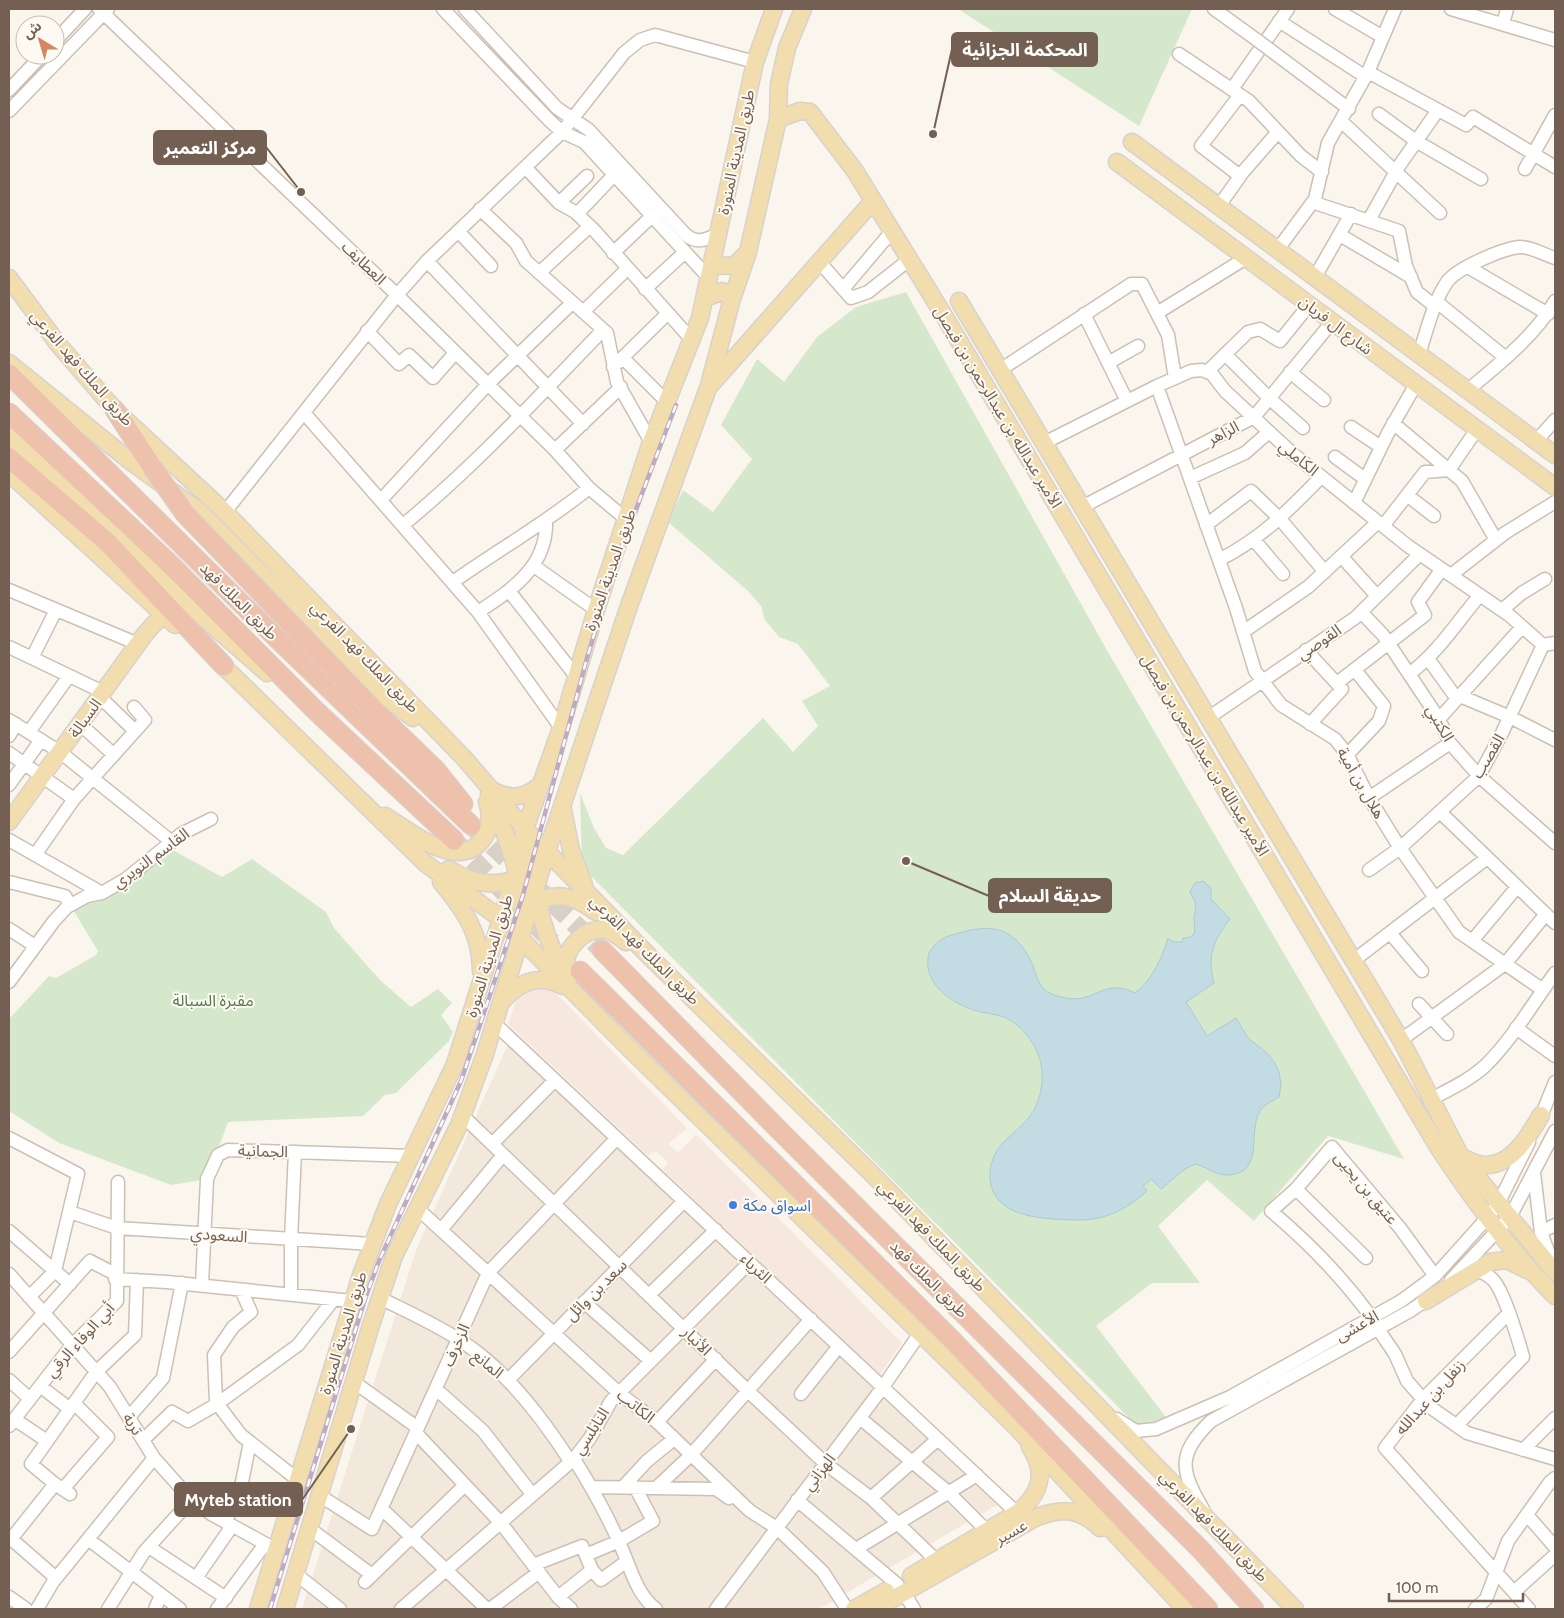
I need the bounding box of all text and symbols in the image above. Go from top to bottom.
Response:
north arrow [15,15,65,65]
text: ش [19,17,45,43]
callout: المحكمة الجزائية [952,33,1097,66]
text: المحكمة الجزائية [962,39,1088,61]
street label: طريق المدينة المنورة [713,88,760,216]
callout: مركز التعمير [154,131,266,164]
text: مركز التعمير [163,137,256,159]
street label: العطايف [338,237,390,289]
street label: شارع ال فريان [1294,291,1376,361]
street label: الأمير عبدالله بن عبدالرحمن بن فيصل [930,302,1066,512]
street label: طريق الملك فهد الفرعي [24,306,138,432]
street label: الزاهر [1203,417,1242,449]
street label: الكاملي [1274,436,1323,482]
street label: طريق المدينة المنورة [580,507,641,634]
street label: طريق الملك فهد [195,558,282,645]
street label: طريق الملك فهد الفرعي [305,597,423,719]
street label: القوصي [1293,620,1346,666]
street label: الأمير عبدالله بن عبدالرحمن بن فيصل [1137,650,1273,860]
street label: السبالة [64,695,106,741]
street label: الكتبي [1420,701,1458,746]
street label: القصب [1467,730,1509,782]
street label: هلال بن أمية [1332,744,1389,822]
street label: القاسم النويري [109,824,195,895]
callout: حديقة السلام [989,879,1111,912]
text: حديقة السلام [999,885,1101,909]
street label: طريق الملك فهد الفرعي [584,891,704,1011]
street label: طريق المدينة المنورة [461,892,518,1020]
park label: مقبرة السبالة [172,991,254,1010]
street label: الجمانية [238,1141,288,1161]
street label: عتيق بن يحيى [1329,1148,1402,1229]
street label: طريق الملك فهد الفرعي [874,1176,990,1296]
place label: اسواق مكة [743,1196,811,1215]
marker: اسواق مكة [727,1199,739,1211]
street label: السعودي [190,1224,248,1249]
street label: طريق الملك فهد [886,1236,972,1322]
street label: الثرياء [736,1249,776,1287]
street label: سعد بن وائل [561,1255,631,1325]
street label: طريق المدينة المنورة [315,1269,372,1397]
street label: أبي الوفاء الرقي [42,1299,120,1383]
street label: الأعشى [1332,1306,1382,1346]
street label: الزخرف [438,1321,474,1369]
street label: الأنبار [678,1322,716,1360]
street label: المانع [467,1346,507,1385]
street label: زنفل بن عبدالله [1391,1355,1469,1439]
street label: الكاتب [613,1385,659,1427]
street label: النابلسي [569,1404,616,1460]
street label: تربة [119,1409,147,1439]
street label: الهزاني [799,1450,842,1496]
street label: طريق الملك فهد الفرعي [1154,1466,1272,1588]
callout: Myteb station [175,1483,302,1516]
text: Myteb station [184,1489,292,1511]
street label: عسير [991,1515,1030,1549]
scale bar [1389,1570,1523,1602]
text: 100 m [1396,1579,1438,1597]

